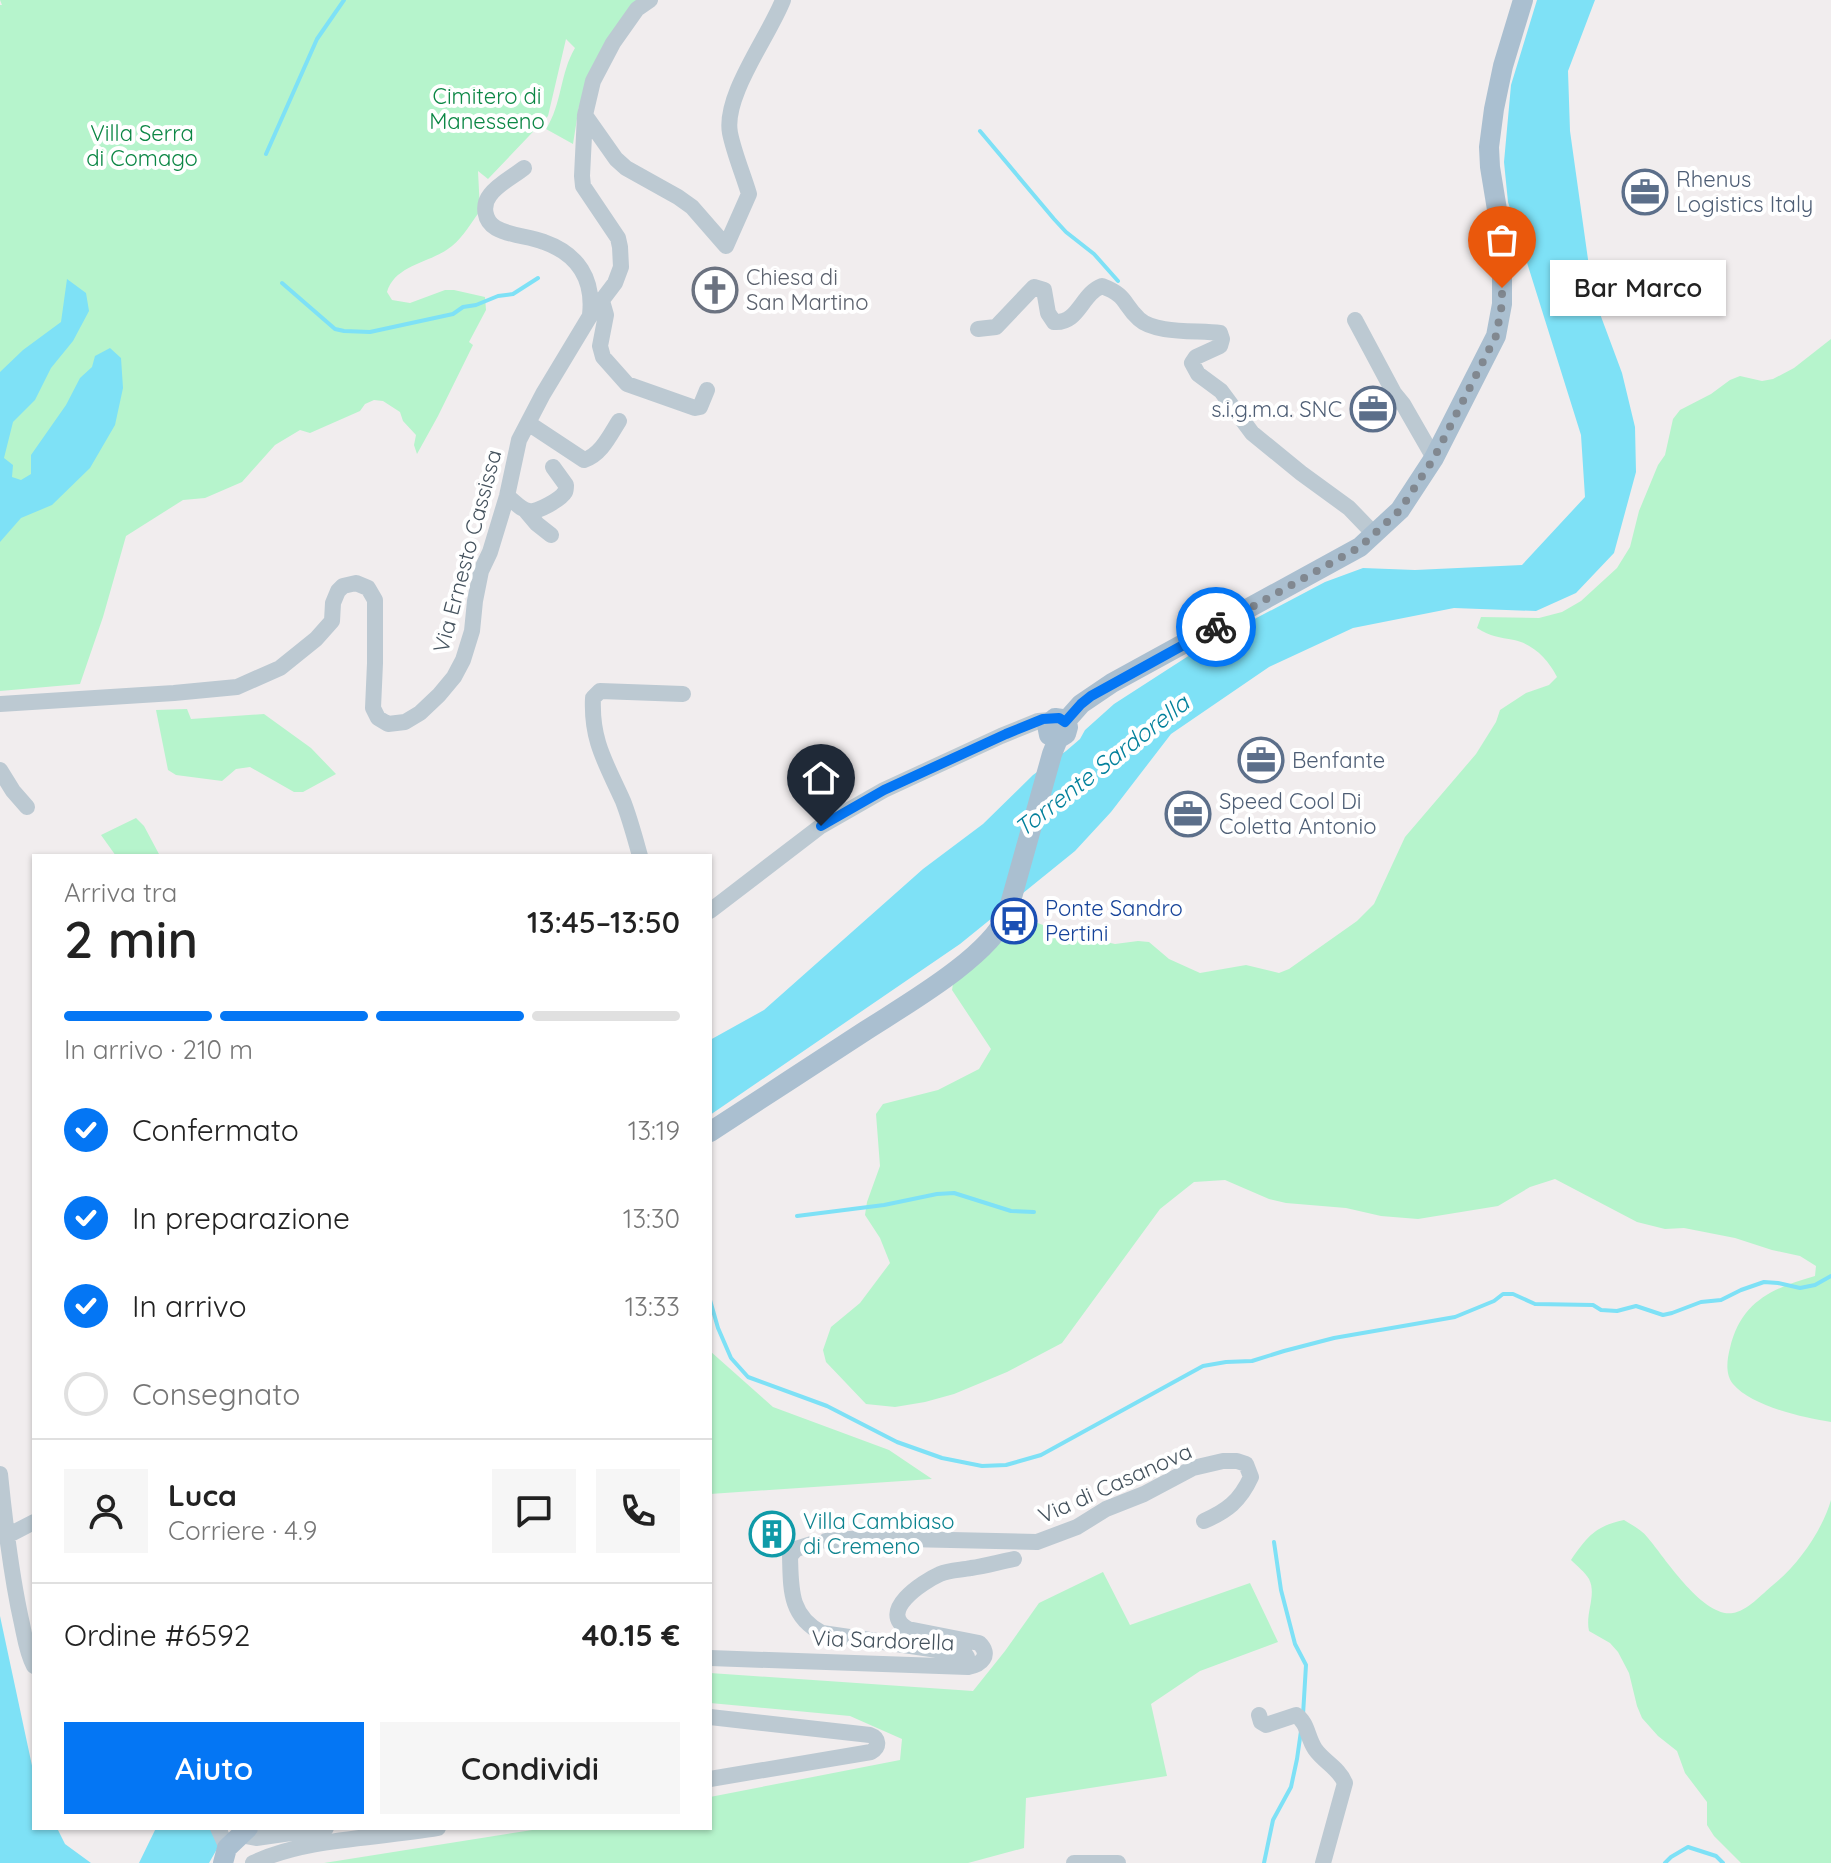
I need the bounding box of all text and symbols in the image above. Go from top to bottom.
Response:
park label: Cimitero di Manesseno [429,82,545,135]
park label: Villa Serra di Comago [86,119,198,172]
place label: Rhenus Logistics Italy [1676,165,1813,218]
office icon: Rhenus Logistics Italy [1621,168,1669,216]
pin [1468,206,1536,288]
icon: bag [1480,218,1524,262]
callout: Bar Marco [1550,260,1726,316]
place label: Chiesa di San Martino [746,263,869,316]
church icon: Chiesa di San Martino [691,266,739,314]
text: Bar Marco [1574,271,1702,304]
office icon: s.i.g.m.a. SNC [1349,385,1397,433]
place label: s.i.g.m.a. SNC [1211,395,1342,423]
street label: Via Ernesto Cassissa [426,446,508,656]
courier [1176,587,1256,667]
icon: bike [1194,605,1238,649]
water label: Torrente Sardorella [1008,687,1196,843]
office icon: Benfante [1237,736,1285,784]
pin [787,744,855,826]
place label: Benfante [1292,746,1385,774]
icon: home [799,756,843,800]
place label: Speed Cool Di Coletta Antonio [1219,787,1376,840]
office icon: Speed Cool Di Coletta Antonio [1164,790,1212,838]
text: Arriva tra [64,876,177,909]
place label: Ponte Sandro Pertini [1045,894,1183,947]
bus stop icon: Ponte Sandro Pertini [990,897,1038,945]
text: 13:45–13:50 [527,903,680,941]
text: 2 min [64,906,198,971]
text: In arrivo · 210 m [64,1033,253,1066]
icon: check [64,1108,108,1152]
text: Confermato [132,1111,299,1149]
text: 13:19 [628,1114,680,1147]
icon: check [64,1196,108,1240]
text: In preparazione [132,1199,350,1237]
text: 13:30 [623,1202,680,1235]
icon: check [64,1284,108,1328]
text: In arrivo [132,1287,247,1325]
text: 13:33 [625,1290,680,1323]
text: Consegnato [132,1375,300,1413]
street label: Via di Casanova [1034,1437,1196,1529]
button: person [64,1469,148,1553]
button: chat [492,1469,576,1553]
button: phone [596,1469,680,1553]
text: Luca [168,1476,237,1514]
place label: Villa Cambiaso di Cremeno [803,1507,955,1560]
building icon: Villa Cambiaso di Cremeno [748,1510,796,1558]
text: Corriere · 4.9 [168,1514,317,1547]
text: Ordine #6592 [64,1616,250,1654]
text: 40.15 € [582,1616,680,1654]
street label: Via Sardorella [811,1624,955,1656]
button: Aiuto [64,1722,364,1814]
button: Condividi [380,1722,680,1814]

